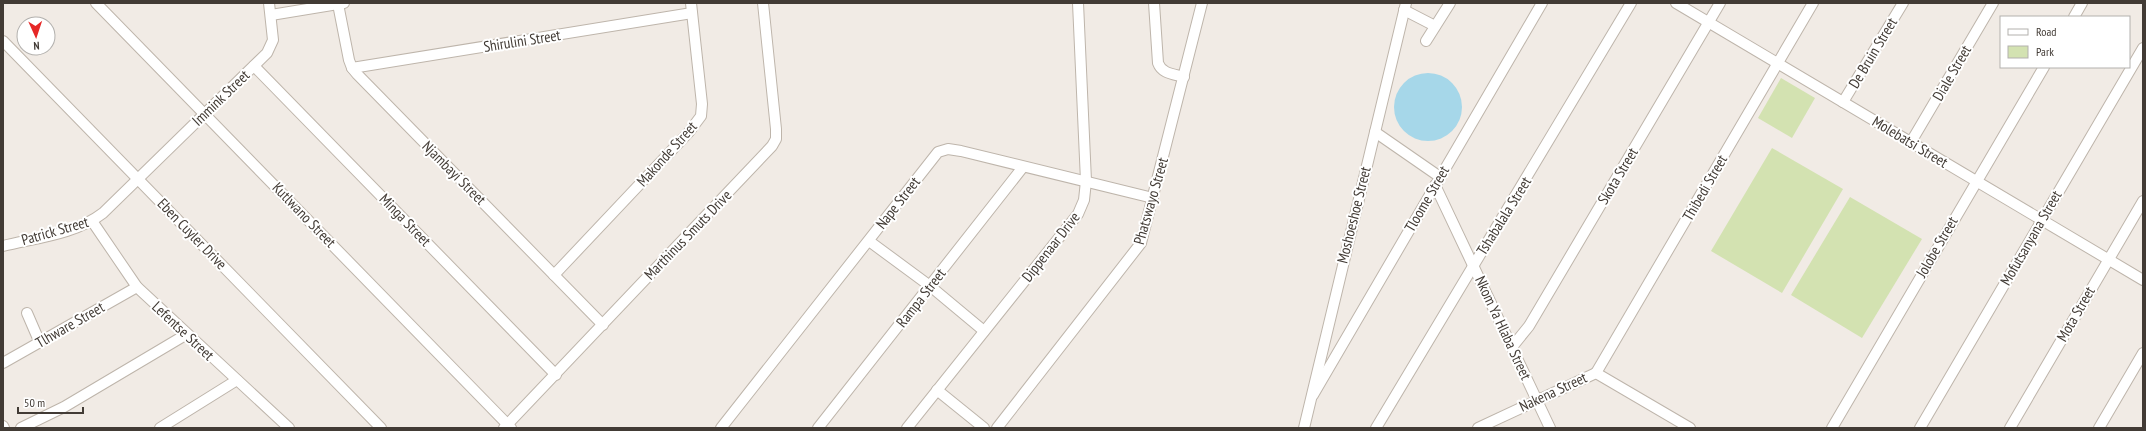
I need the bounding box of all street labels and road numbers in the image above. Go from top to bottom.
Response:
street label: De Bruin Street [1844,14,1901,92]
street label: Shirulini Street [482,25,562,56]
street label: Diale Street [1928,42,1975,104]
street label: Immink Street [188,66,253,130]
street label: Molebatsi Street [1869,112,1952,172]
street label: Makonde Street [632,117,701,190]
street label: Njambayi Street [418,137,490,209]
street label: Skota Street [1593,144,1642,208]
street label: Thibedi Street [1678,151,1731,224]
street label: Phatswayo Street [1129,155,1172,247]
street label: Tloome Street [1400,162,1453,235]
street label: Moshoeshoe Street [1332,165,1375,265]
street label: Nape Street [871,173,924,233]
street label: Tshabalala Street [1472,173,1535,258]
street label: Kutlwano Street [269,178,340,251]
street label: Marthinus Smuts Drive [640,186,735,284]
street label: Mofutsanyana Street [1996,187,2065,289]
street label: Minga Street [376,189,435,250]
street label: Eben Cuyler Drive [154,194,231,273]
street label: Dippenaar Drive [1017,208,1084,285]
street label: Patrick Street [19,212,91,249]
street label: Jolobe Street [1911,213,1962,281]
street label: Rampa Street [892,264,950,331]
street label: Nkom Ya Hlaba Street [1471,273,1536,383]
street label: Mota Street [2052,283,2099,345]
street label: Tlhware Street [32,297,107,352]
street label: Lefentse Street [148,297,218,364]
street label: Nakena Street [1516,368,1590,416]

